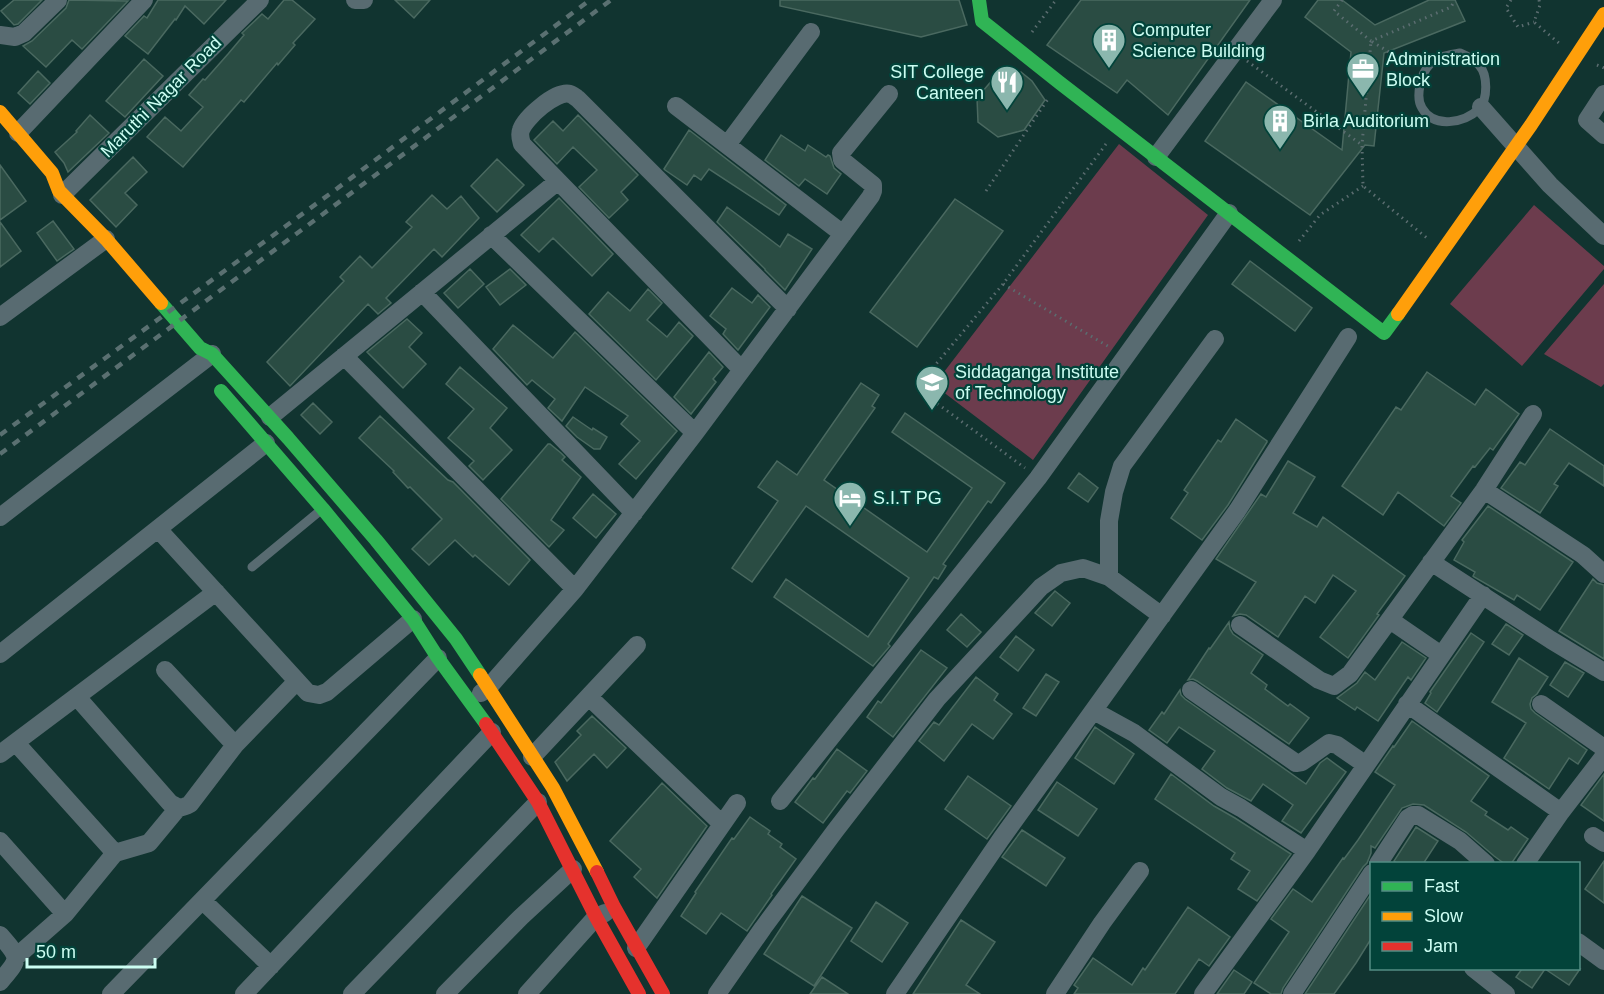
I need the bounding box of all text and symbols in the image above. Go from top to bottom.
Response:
place label: Computer Science Building [1132,20,1265,61]
building icon: Computer Science Building [1091,22,1127,69]
street label: Maruthi Nagar Road [97,33,225,161]
place label: Administration Block [1386,49,1500,90]
office icon: Administration Block [1345,51,1381,98]
place label: SIT College Canteen [890,62,984,103]
restaurant icon: SIT College Canteen [989,64,1025,111]
building icon: Birla Auditorium [1262,103,1298,150]
place label: Birla Auditorium [1303,111,1429,131]
place label: Siddaganga Institute of Technology [955,362,1119,403]
school or university icon: Siddaganga Institute of Technology [914,364,950,411]
hotel icon: S.I.T PG [832,480,868,527]
place label: S.I.T PG [873,488,942,508]
legend [1370,862,1580,970]
text: Fast [1424,876,1459,896]
text: Slow [1424,906,1464,926]
scale bar [27,931,154,969]
text: Jam [1424,936,1458,956]
text: 50 m [36,942,76,962]

